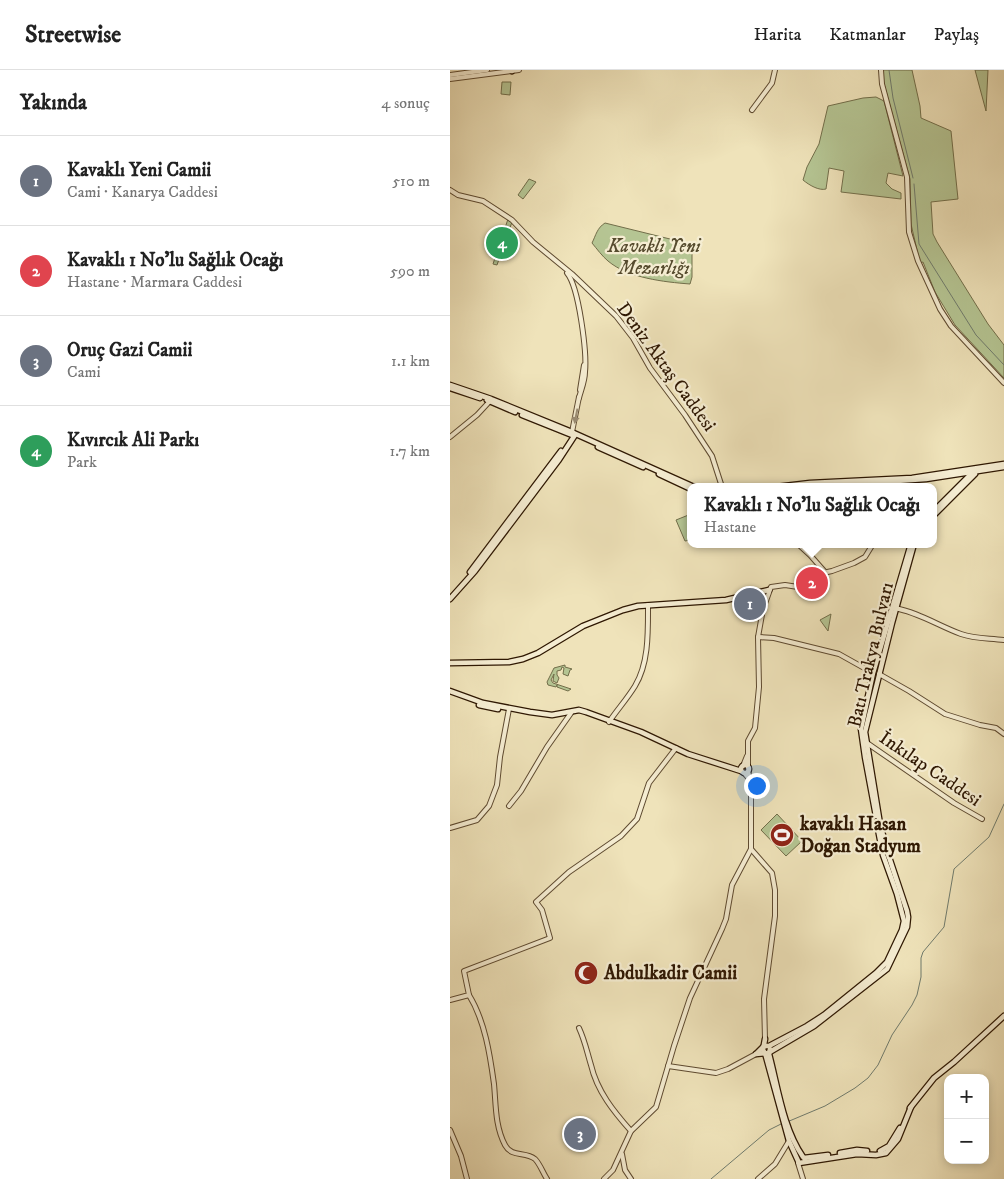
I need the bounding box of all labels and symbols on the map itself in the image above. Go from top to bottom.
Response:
pin: 4 [486,224,518,262]
park label: Kavaklı Yeni Mezarlığı [606,235,702,280]
street label: Deniz Aktaş Caddesi [611,298,721,436]
one-way arrow [571,408,579,424]
pin: 2 [796,564,828,602]
street label: Batı Trakya Bulvarı [843,580,899,730]
pin: 1 [734,585,766,623]
street label: İnkılap Caddesi [875,726,986,812]
your location [744,773,770,799]
place label: kavaklı Hasan Doğan Stadyum [799,813,921,858]
sports icon: kavaklı Hasan Doğan Stadyum [769,822,795,848]
mosque icon: Abdulkadir Camii [573,960,599,986]
place label: Abdulkadir Camii [603,962,737,985]
pin: 3 [564,1115,596,1153]

